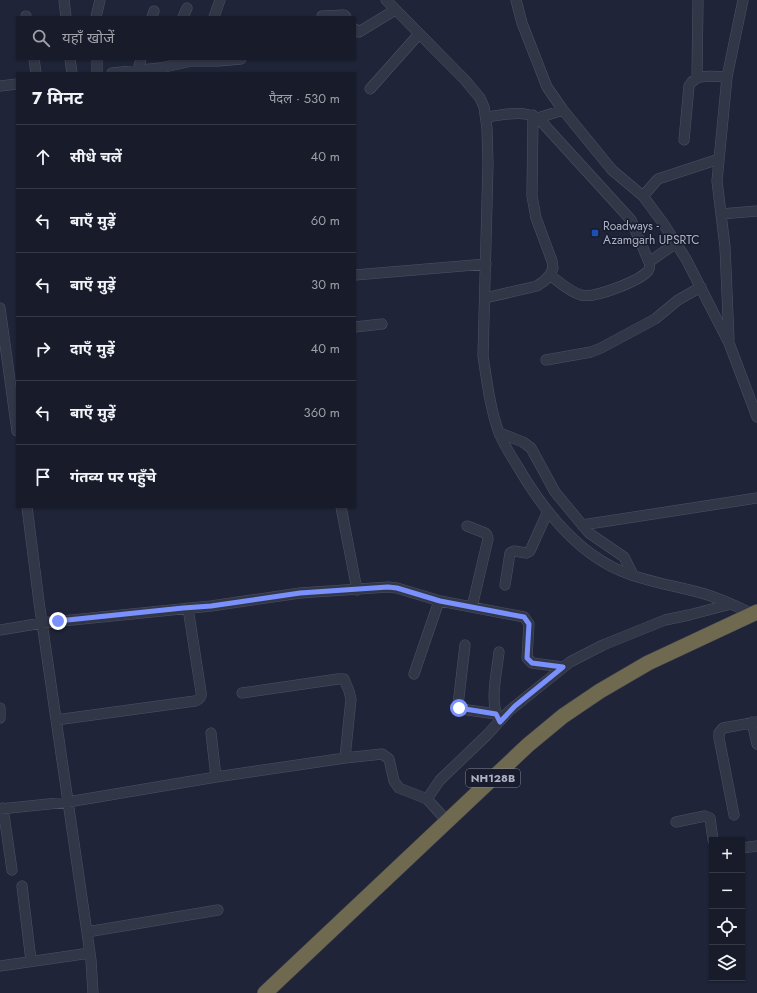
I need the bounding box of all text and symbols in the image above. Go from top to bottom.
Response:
search box [16,16,356,60]
icon: search [30,27,52,49]
text: यहाँ खोजें [62,27,114,49]
text: 7 मिनट [32,86,83,110]
text: पैदल · 530 m [269,89,340,108]
icon: ahead [32,146,54,168]
text: सीधे चलें [70,146,122,168]
text: 40 m [311,147,340,166]
icon: left [32,210,54,232]
text: बाएँ मुड़ें [70,210,116,232]
text: 60 m [311,211,340,230]
place label: Roadways - Azamgarh UPSRTC [603,217,699,249]
marker: Roadways - Azamgarh UPSRTC [590,228,600,238]
icon: left [32,274,54,296]
text: बाएँ मुड़ें [70,274,116,296]
text: 30 m [311,275,340,294]
icon: right [32,338,54,360]
text: दाएँ मुड़ें [70,338,115,360]
text: 40 m [311,339,340,358]
icon: left [32,402,54,424]
text: बाएँ मुड़ें [70,402,116,424]
text: 360 m [304,403,340,422]
icon: arrive [32,466,54,488]
text: गंतव्य पर पहुँचे [70,466,156,488]
route end [49,612,67,630]
route start [450,699,468,717]
road number: NH128B [466,769,520,787]
map controls [709,837,745,981]
button: + [709,837,745,873]
button: − [709,873,745,909]
button: locate [709,909,745,945]
button: layers [709,945,745,981]

